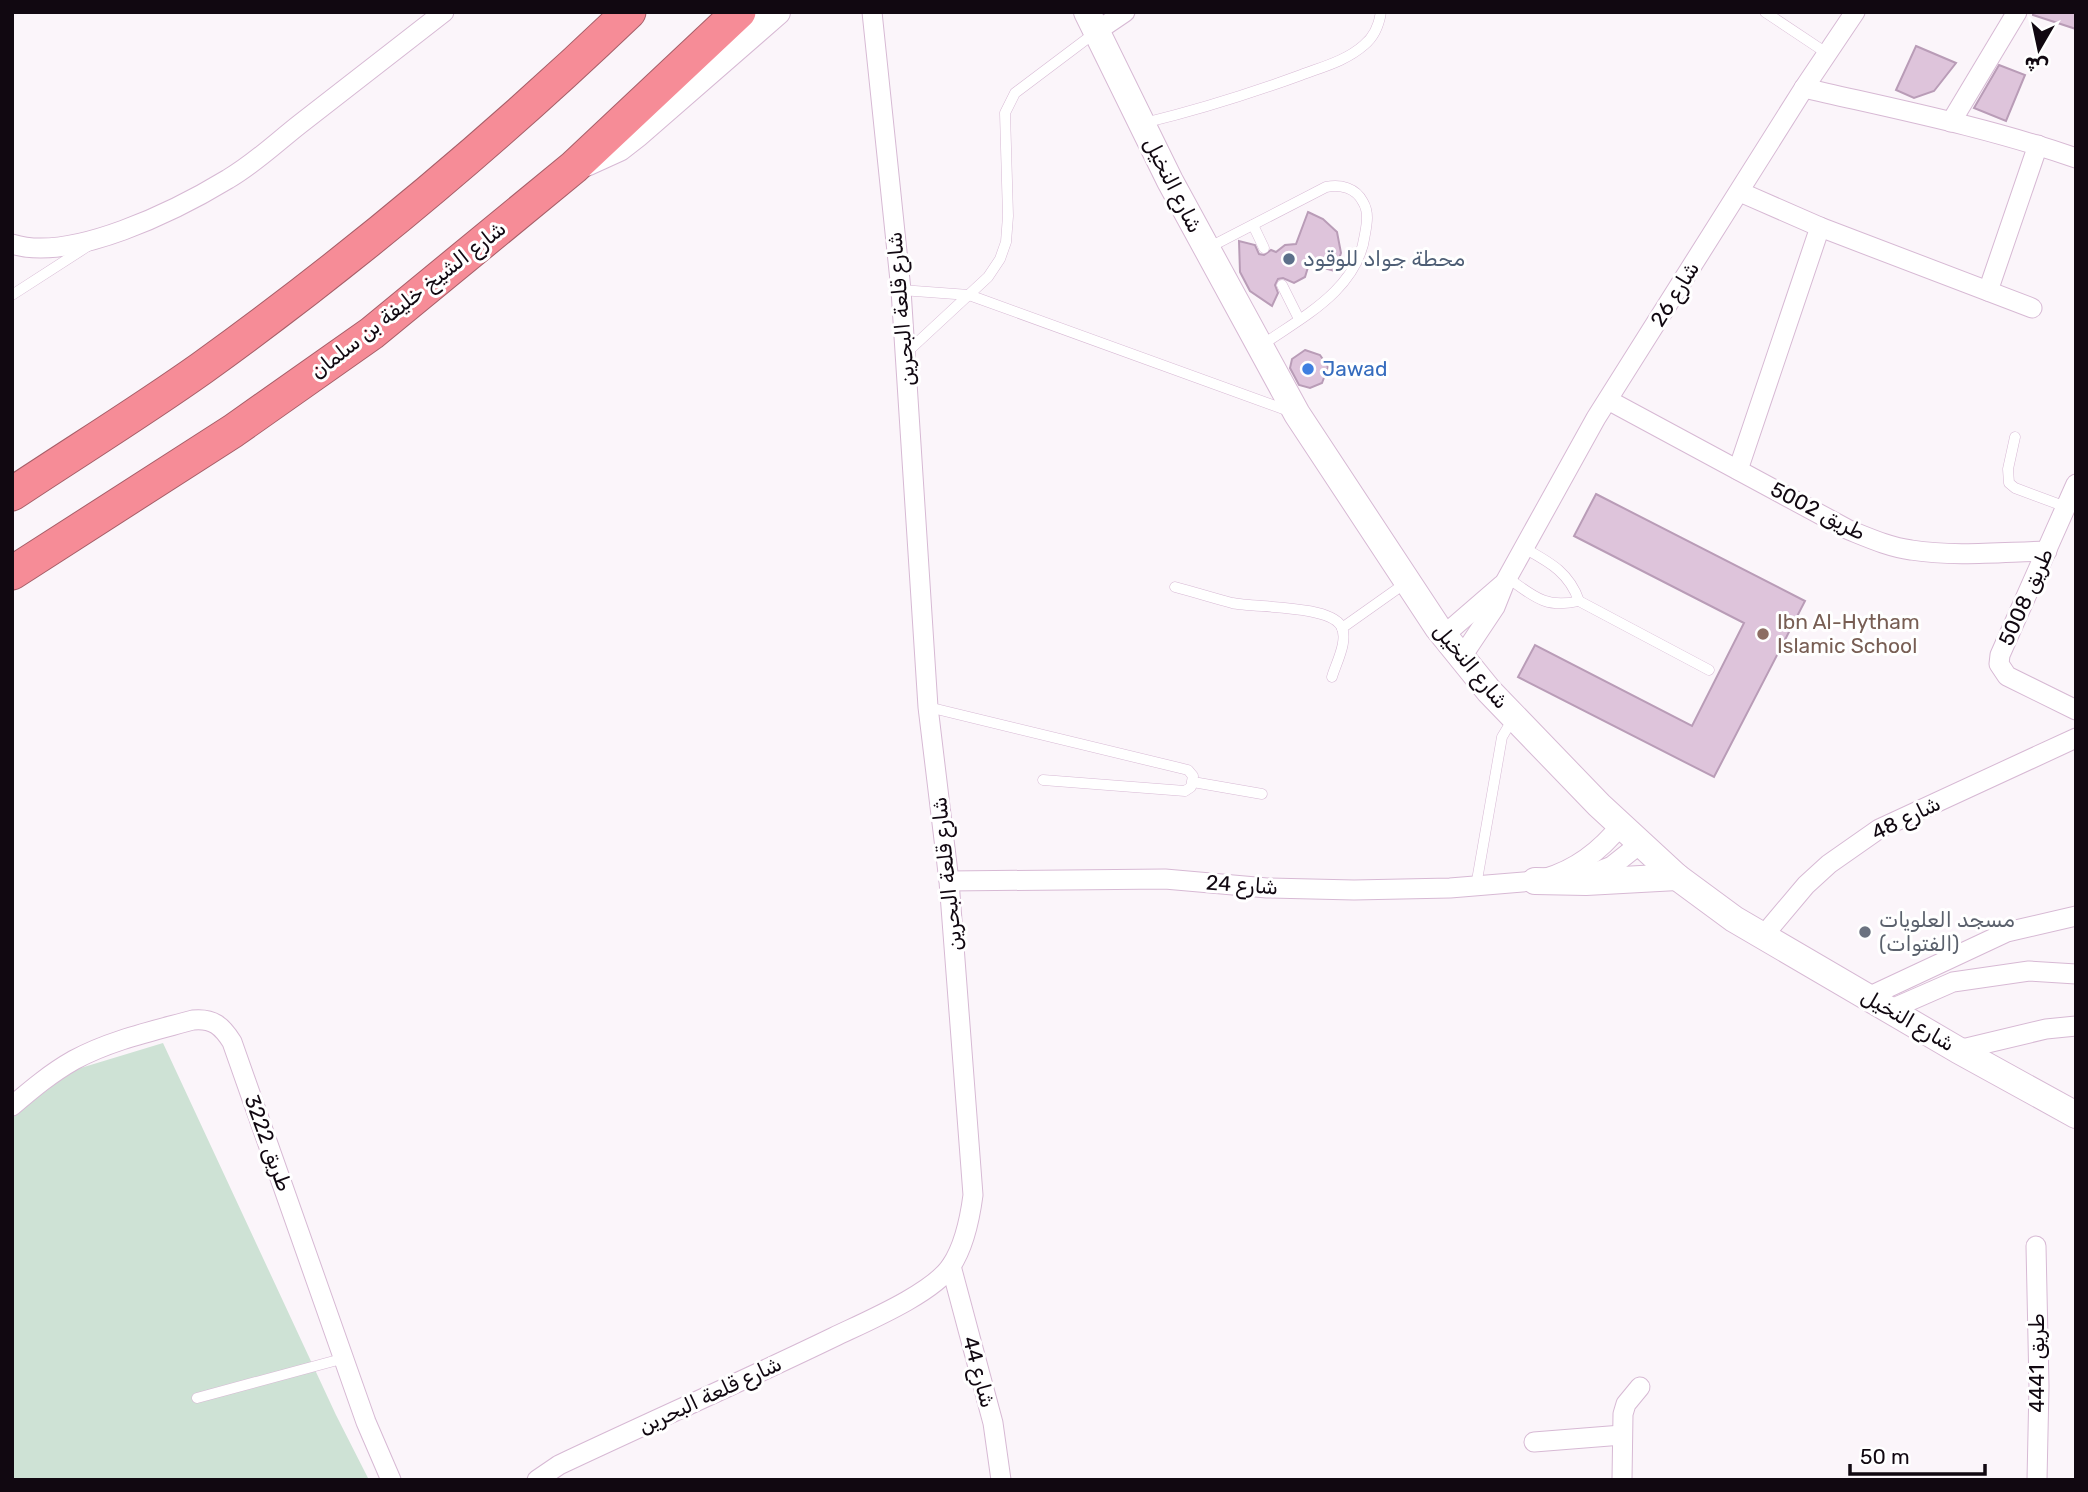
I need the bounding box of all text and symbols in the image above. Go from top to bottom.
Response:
north arrow [2004,14,2074,84]
text: ش [2023,52,2050,79]
street label: شارع النخيل [1137,133,1208,238]
street label: شارع الشيخ خليفة بن سلمان [305,215,512,385]
street label: شارع قلعة البحرين [881,231,922,387]
place label: محطة جواد للوقود [1303,246,1465,271]
marker: محطة جواد للوقود [1281,251,1297,267]
street label: شارع 26 [1645,257,1706,332]
place label: Jawad [1322,356,1387,381]
marker: Jawad [1300,361,1316,377]
street label: طريق 5002 [1767,476,1870,545]
street label: طريق 5008 [1993,544,2058,649]
place label: Ibn Al-Hytham Islamic School [1777,609,1920,658]
street label: شارع النخيل [1427,618,1514,715]
marker: Ibn Al-Hytham Islamic School [1755,626,1771,642]
street label: شارع 48 [1867,790,1945,847]
street label: شارع قلعة البحرين [926,795,969,952]
street label: شارع 24 [1205,870,1279,901]
place label: مسجد العلويات (الفتوات) [1879,907,2015,956]
marker: مسجد العلويات (الفتوات) [1857,924,1873,940]
street label: شارع النخيل [1856,983,1959,1058]
street label: طريق 3222 [239,1091,297,1195]
street label: طريق 4441 [2024,1313,2049,1413]
street label: شارع 44 [956,1333,1001,1411]
street label: شارع قلعة البحرين [634,1350,786,1440]
scale bar [1850,1432,1985,1476]
text: 50 m [1860,1444,1910,1469]

